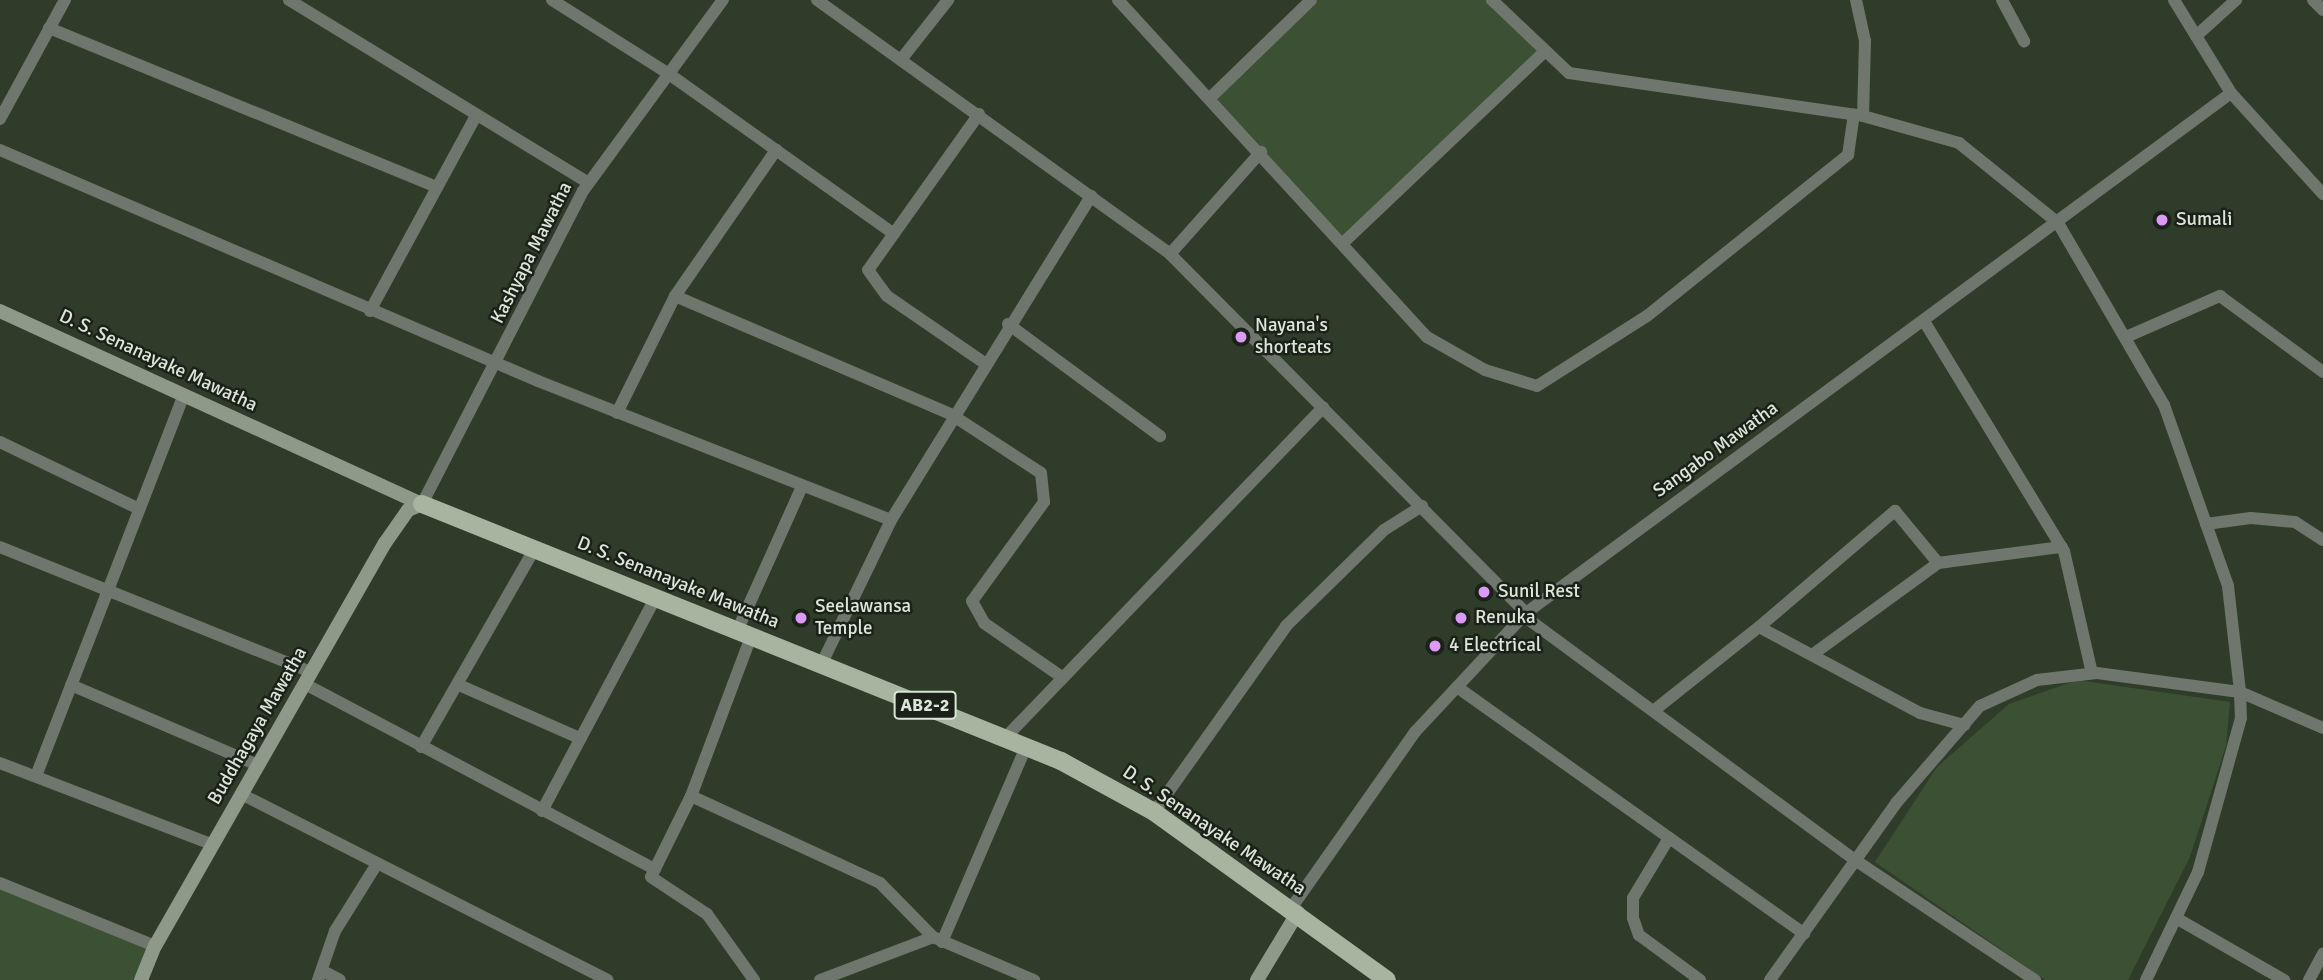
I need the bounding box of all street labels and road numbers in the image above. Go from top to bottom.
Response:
street label: Kashyapa Mawatha [486,178,578,328]
street label: D. S. Senanayake Mawatha [55,305,261,417]
street label: Sangabo Mawatha [1649,397,1783,503]
street label: D. S. Senanayake Mawatha [574,532,782,634]
street label: Buddhagaya Mawatha [204,643,312,809]
road number: AB2-2 [894,690,956,720]
street label: D. S. Senanayake Mawatha [1118,761,1310,901]

